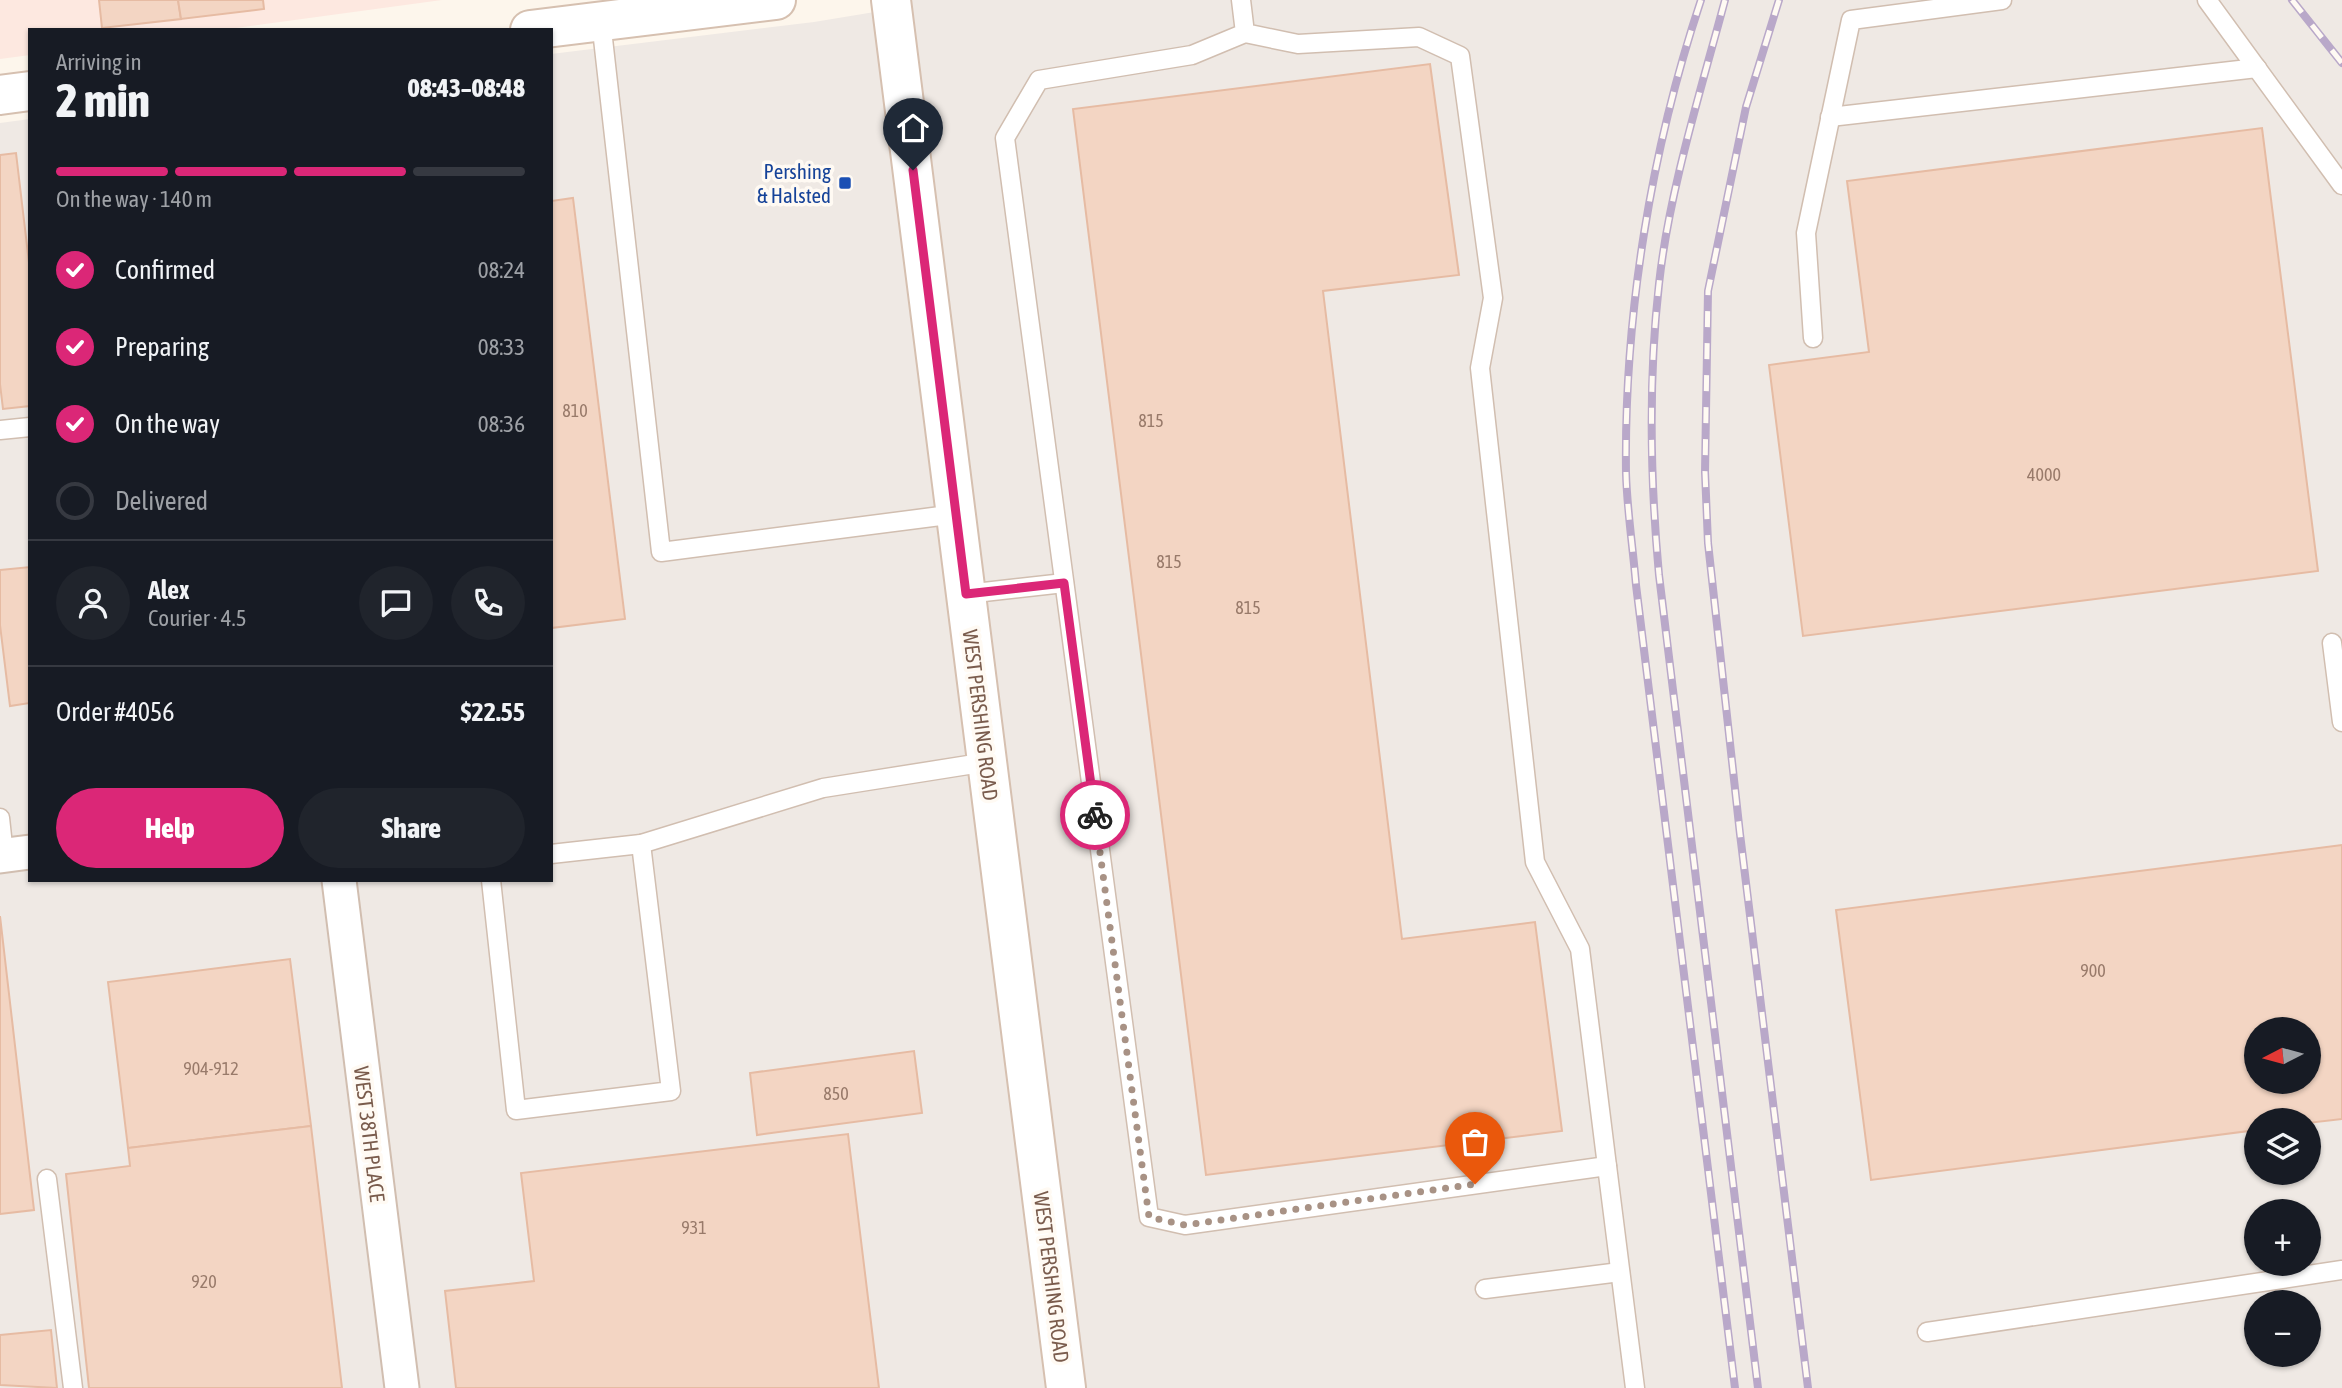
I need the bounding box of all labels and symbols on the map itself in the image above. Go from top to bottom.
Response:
pin [883,98,943,170]
place label: Pershing & Halsted [757,159,831,207]
marker: Pershing & Halsted [837,175,853,191]
house number: 810 [562,400,588,421]
house number: 815 [1138,410,1164,431]
house number: 4000 [2027,464,2061,485]
house number: 815 [1156,551,1182,572]
house number: 815 [1235,597,1261,618]
street label: WEST PERSHING ROAD [959,628,1003,802]
courier [1060,780,1130,850]
house number: 900 [2080,960,2106,981]
north arrow [2244,1017,2320,1094]
house number: 904-912 [183,1058,239,1079]
street label: WEST 38TH PLACE [350,1065,390,1203]
house number: 850 [823,1083,849,1104]
pin [1445,1112,1505,1184]
street label: WEST PERSHING ROAD [1030,1190,1074,1364]
house number: 931 [681,1217,707,1238]
house number: 920 [191,1271,217,1292]

